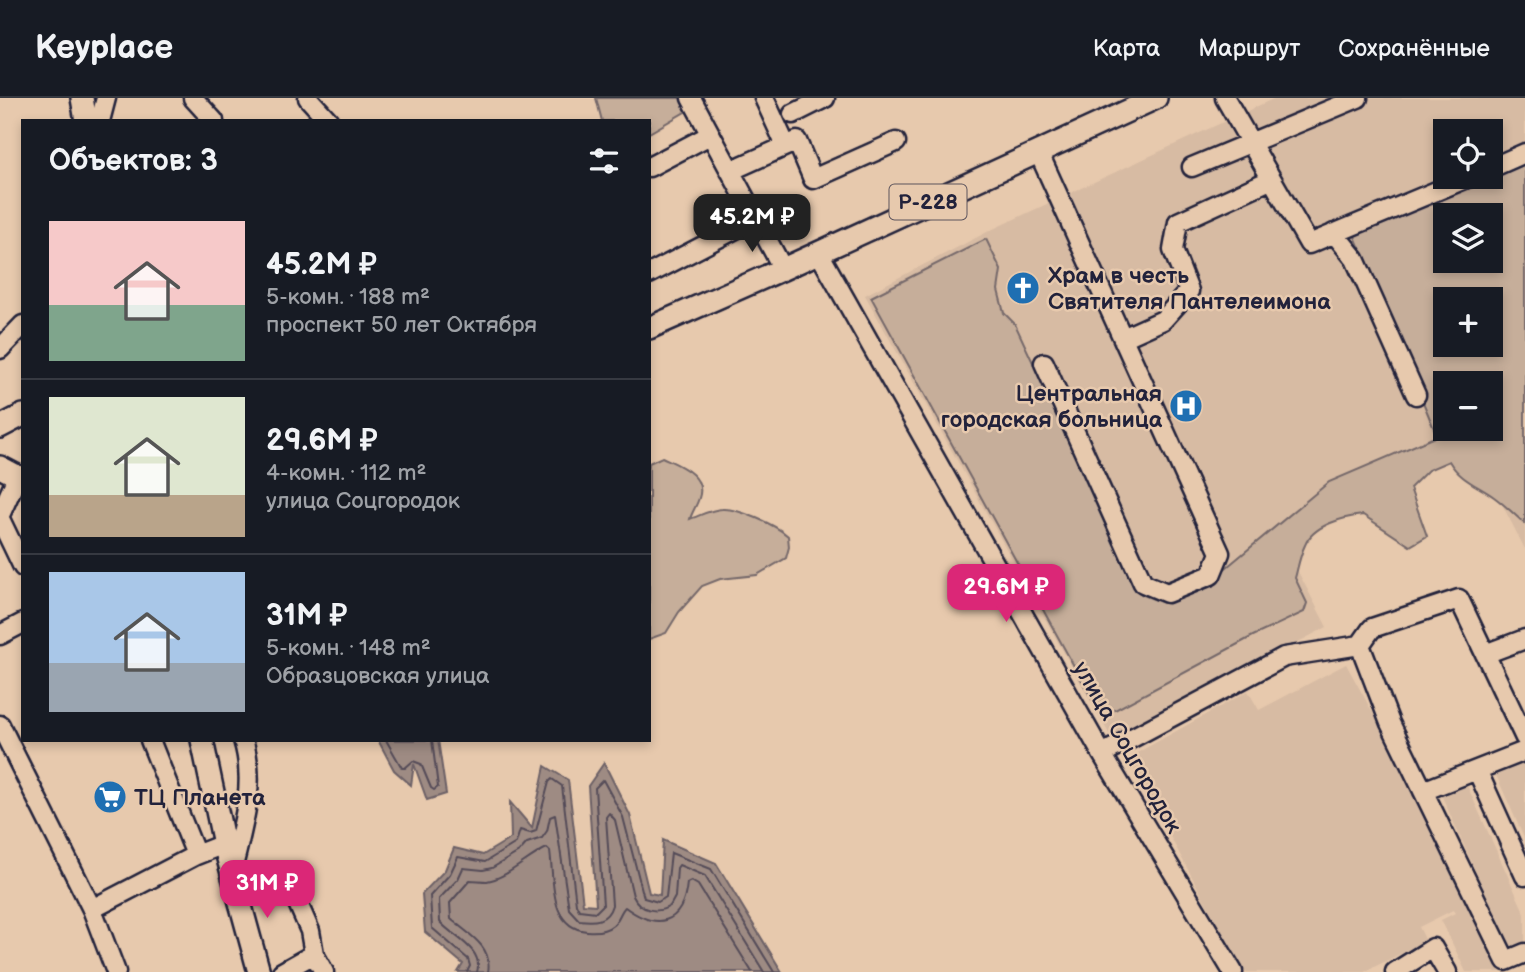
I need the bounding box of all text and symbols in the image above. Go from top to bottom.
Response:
text: Keyplace [35,28,173,68]
text: Карта [1093,34,1160,63]
text: Маршрут [1198,34,1300,63]
text: Сохранённые [1338,34,1490,63]
map controls [1433,119,1503,441]
button: locate [1433,119,1503,189]
icon: filters [585,142,623,180]
text: Объектов: 3 [49,143,218,179]
road number: Р-228 [890,184,967,220]
pin: 45.2M ₽ [687,194,817,254]
text: 45.2M ₽ [709,203,795,231]
button: layers [1433,203,1503,273]
text: 45.2M ₽ [266,247,377,283]
icon: home [105,249,189,333]
place label: Храм в честь Святителя Пантелеимона [1047,262,1331,316]
church icon: Храм в честь Святителя Пантелеимона [1004,269,1042,307]
text: 5-комн. · 188 m² [266,283,430,311]
button: + [1433,287,1503,357]
text: проспект 50 лет Октября [266,311,537,339]
button: − [1433,371,1503,441]
place label: Центральная городская больница [941,380,1163,434]
hospital icon: Центральная городская больница [1167,387,1205,425]
text: 29.6M ₽ [266,423,378,459]
icon: home [105,425,189,509]
text: 4-комн. · 112 m² [266,459,427,487]
text: улица Соцгородок [266,487,460,515]
pin: 29.6M ₽ [941,564,1071,624]
text: 29.6M ₽ [963,573,1049,601]
text: 31M ₽ [266,598,348,634]
icon: home [105,600,189,684]
text: 5-комн. · 148 m² [266,634,431,662]
street label: улица Соцгородок [1067,657,1188,839]
text: Образцовская улица [266,662,490,690]
supermarket icon: ТЦ Планета [91,778,129,816]
place label: ТЦ Планета [134,784,266,812]
pin: 31M ₽ [218,860,316,920]
text: 31M ₽ [236,869,298,897]

